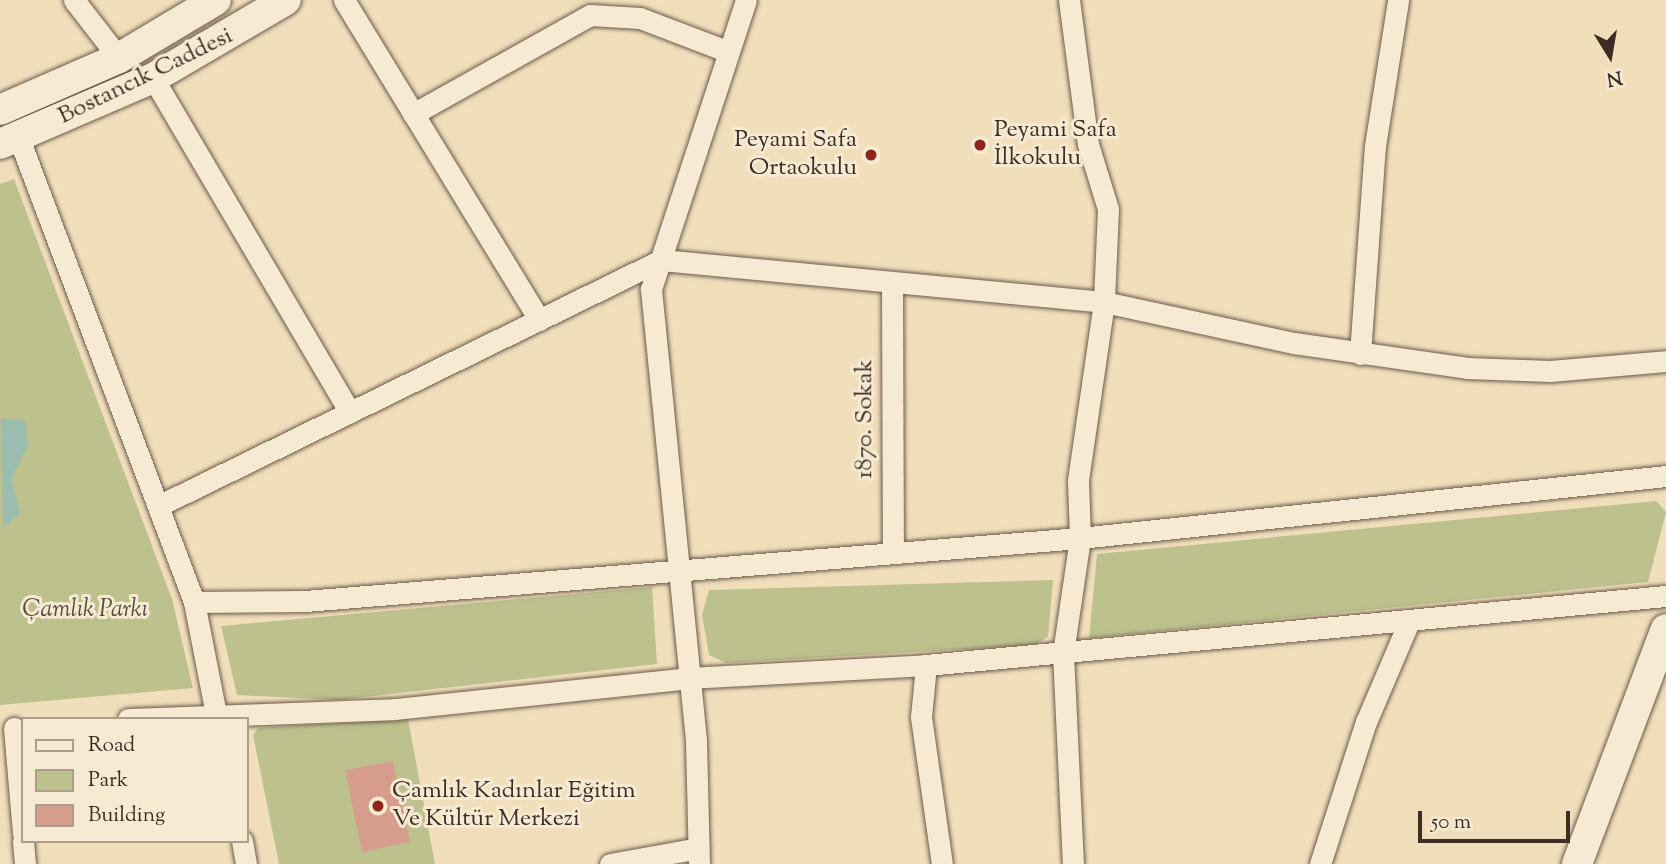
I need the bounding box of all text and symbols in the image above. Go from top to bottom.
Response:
north arrow [1575,21,1645,91]
street label: Bostancık Caddesi [54,22,238,132]
text: N [1604,62,1624,92]
place label: Peyami Safa İlkokulu [994,117,1117,173]
place label: Peyami Safa Ortaokulu [734,127,857,183]
marker: Peyami Safa İlkokulu [972,137,988,153]
marker: Peyami Safa Ortaokulu [863,147,879,163]
street label: 1870. Sokak [852,359,880,479]
park label: Çamlık Parkı [22,597,148,625]
legend [21,717,248,843]
text: Road [88,731,135,761]
text: Park [88,766,128,796]
place label: Çamlık Kadınlar Eğitim Ve Kültür Merkezi [392,778,636,834]
marker: Çamlık Kadınlar Eğitim Ve Kültür Merkezi [370,798,386,814]
scale bar [1421,798,1573,842]
text: Building [88,801,165,831]
text: 50 m [1431,808,1471,838]

